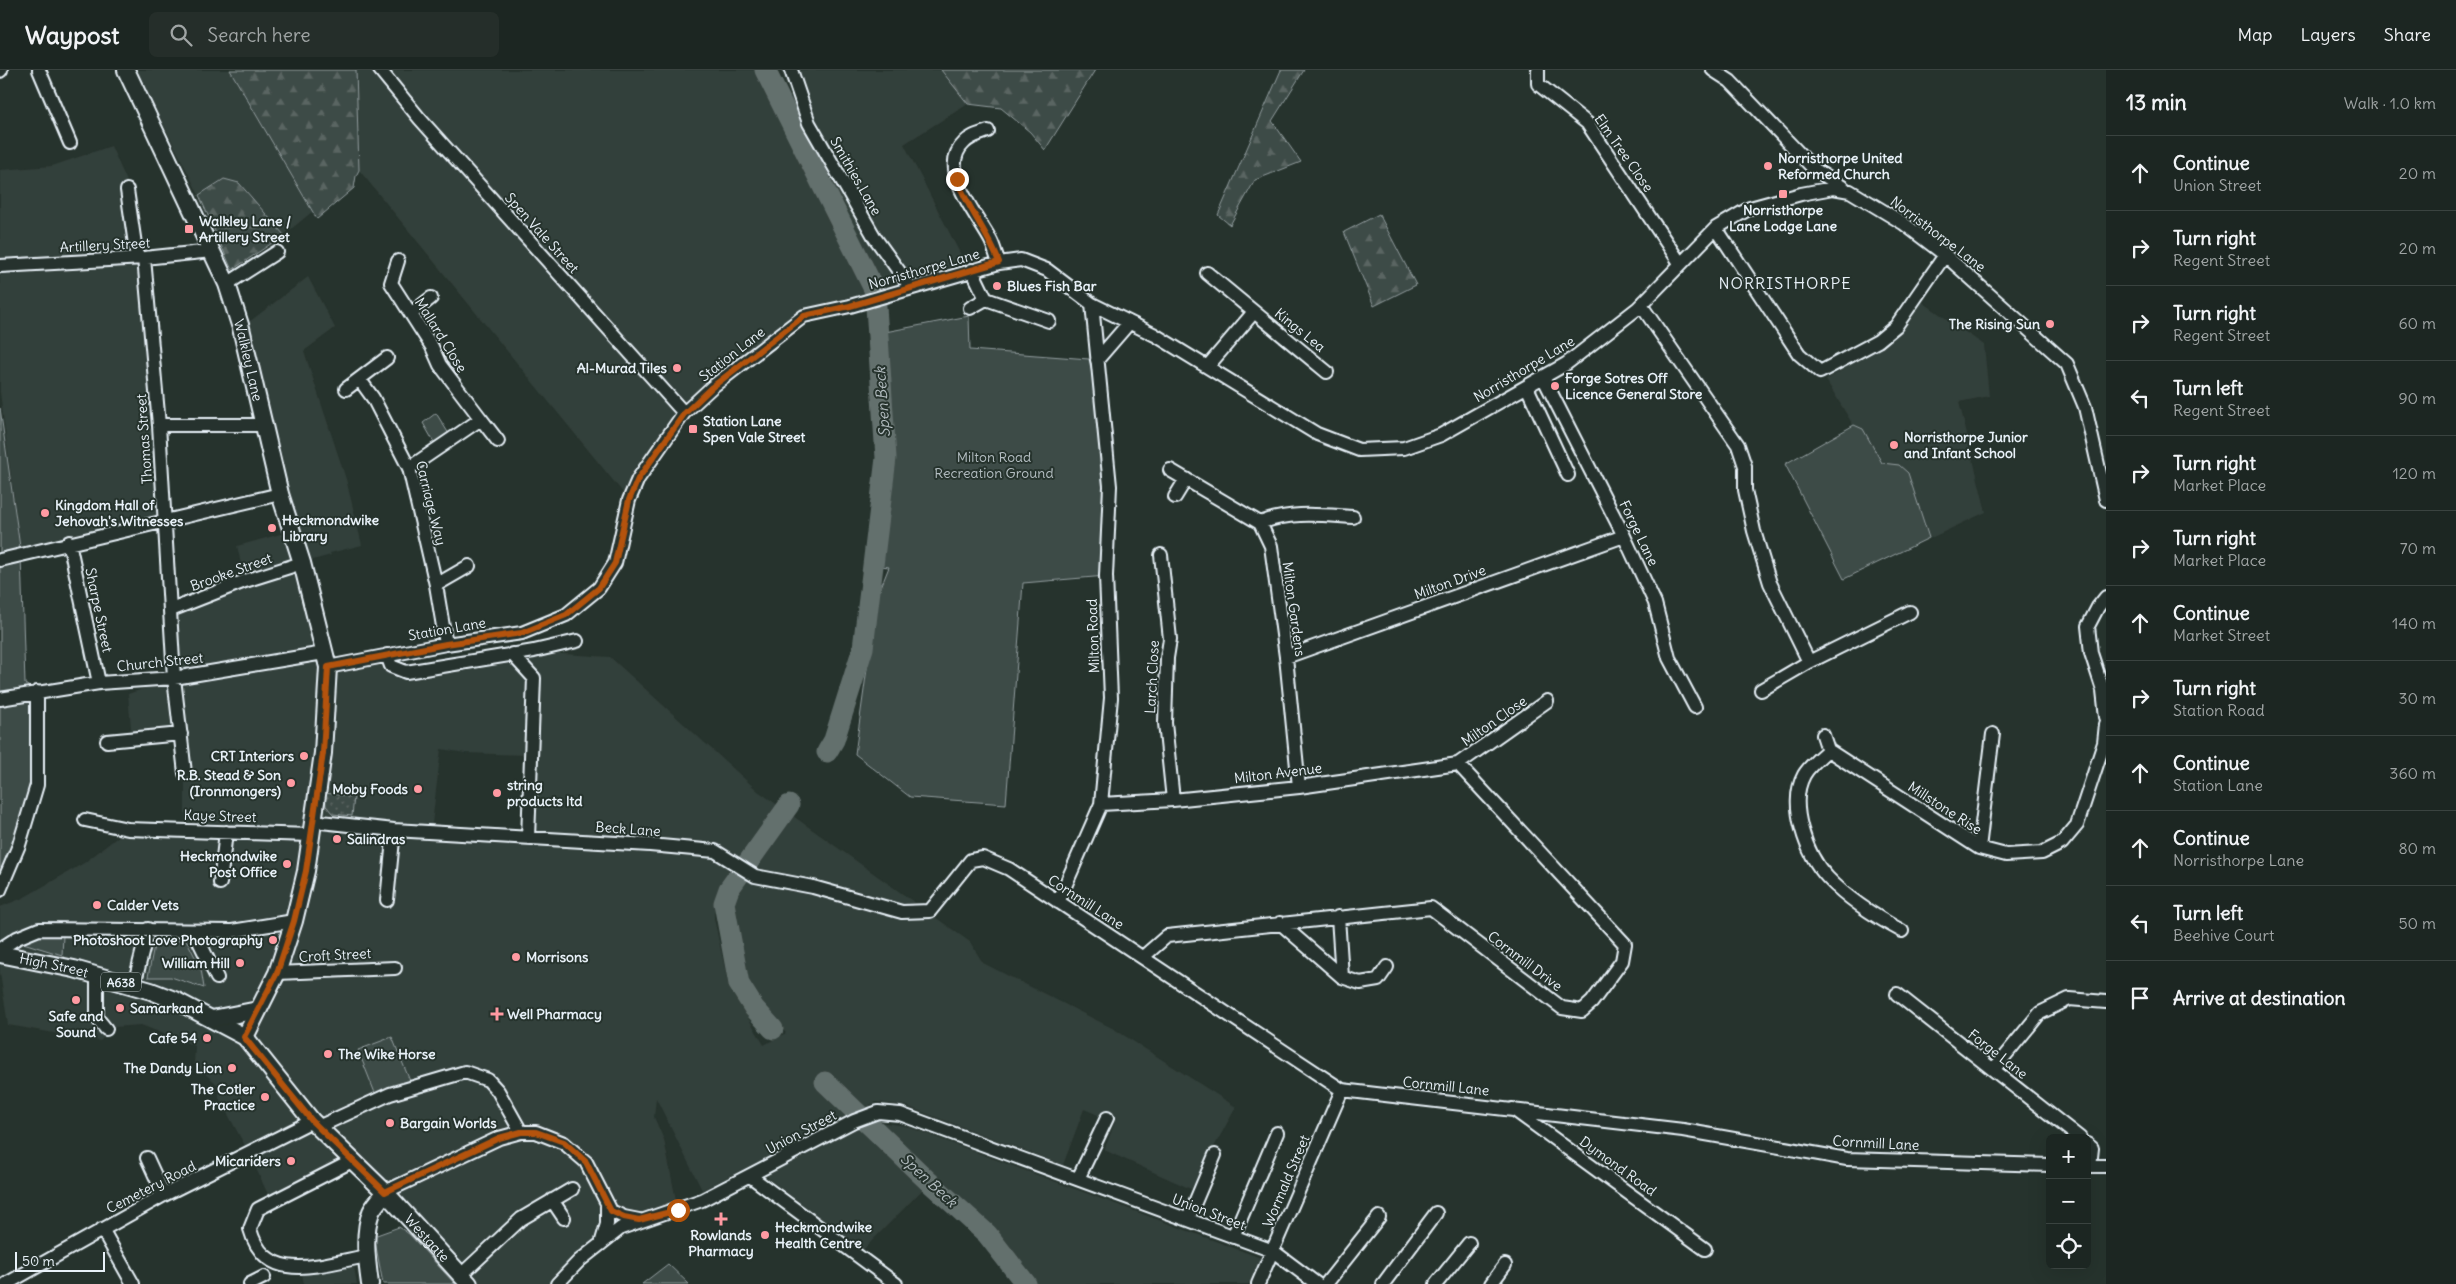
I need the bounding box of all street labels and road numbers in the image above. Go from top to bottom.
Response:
street label: Elm Tree Close [1590,110,1658,196]
street label: Smithies Lane [826,134,886,218]
street label: Spen Vale Street [501,189,583,277]
street label: Norristhorpe Lane [1887,192,1989,276]
street label: Artillery Street [59,234,151,256]
street label: Norristhorpe Lane [866,245,982,293]
street label: Mallard Close [411,294,471,376]
street label: Kings Lea [1271,304,1329,356]
street label: Walkley Lane [230,317,267,403]
street label: Station Lane [695,323,769,385]
street label: Norristhorpe Lane [1470,332,1578,406]
street label: Thomas Street [132,393,156,485]
street label: Carriage Way [412,459,450,547]
street label: Forge Lane [1615,497,1663,569]
street label: Brooke Street [188,549,275,595]
street label: Milton Gardens [1278,560,1310,658]
street label: Milton Drive [1412,561,1488,603]
street label: Sharpe Street [81,566,117,654]
street label: Milton Road [1083,598,1103,674]
street label: Station Lane [407,613,487,645]
street label: Larch Close [1141,640,1163,714]
street label: Church Street [116,648,204,675]
street label: Milton Close [1458,692,1530,750]
street label: Milton Avenue [1233,759,1323,787]
street label: Millstone Rise [1905,777,1985,839]
street label: Kaye Street [183,806,257,826]
street label: Beck Lane [595,818,661,840]
street label: Cornmill Lane [1045,871,1127,933]
street label: Cornmill Drive [1484,927,1566,995]
street label: Croft Street [298,944,372,966]
street label: High Street [18,949,91,982]
road number: A638 [101,972,141,992]
street label: Forge Lane [1965,1025,2031,1083]
street label: Cornmill Lane [1402,1073,1490,1099]
street label: Union Street [763,1106,840,1158]
street label: Wormald Street [1259,1132,1314,1230]
street label: Dymond Road [1576,1132,1660,1200]
street label: Cornmill Lane [1832,1132,1920,1154]
street label: Cemetery Road [103,1157,199,1217]
street label: Union Street [1170,1190,1249,1234]
street label: Westgate [401,1210,453,1266]

